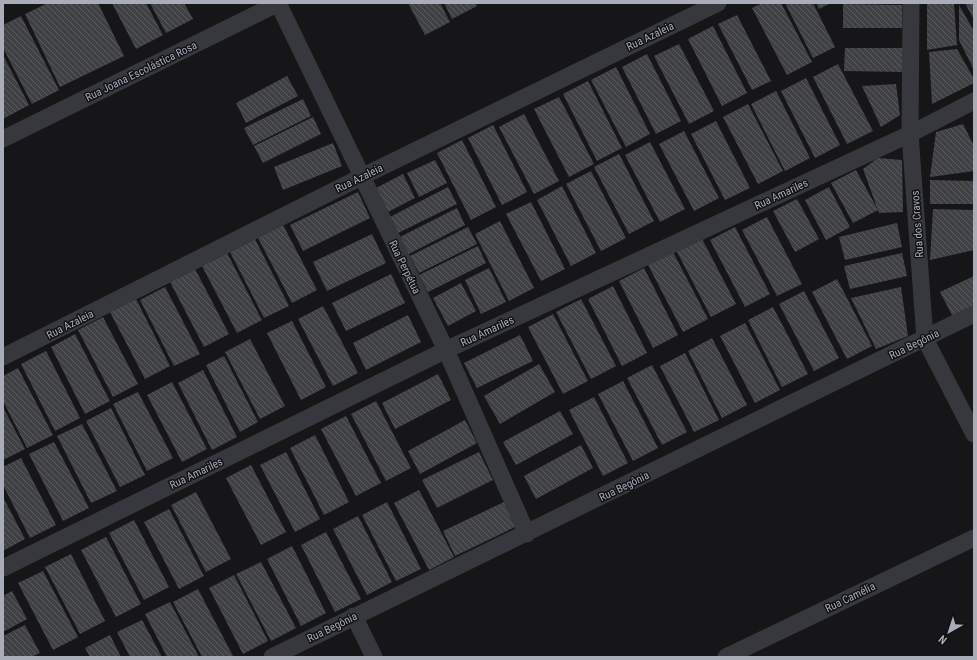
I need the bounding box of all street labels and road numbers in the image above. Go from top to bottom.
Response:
street label: Rua Azaleia [624,19,676,53]
street label: Rua Joana Escolástica Rosa [83,39,199,104]
street label: Rua Azaleia [333,161,385,195]
street label: Rua Amariles [752,176,810,212]
street label: Rua dos Cravos [909,190,926,258]
street label: Rua Perpétua [386,238,423,296]
street label: Rua Azaleia [45,307,96,342]
street label: Rua Amariles [458,313,516,349]
street label: Rua Begônia [887,327,941,362]
street label: Rua Amariles [168,455,225,492]
street label: Rua Begônia [597,469,651,504]
street label: Rua Camélia [823,580,877,615]
street label: Rua Begônia [305,610,359,645]

